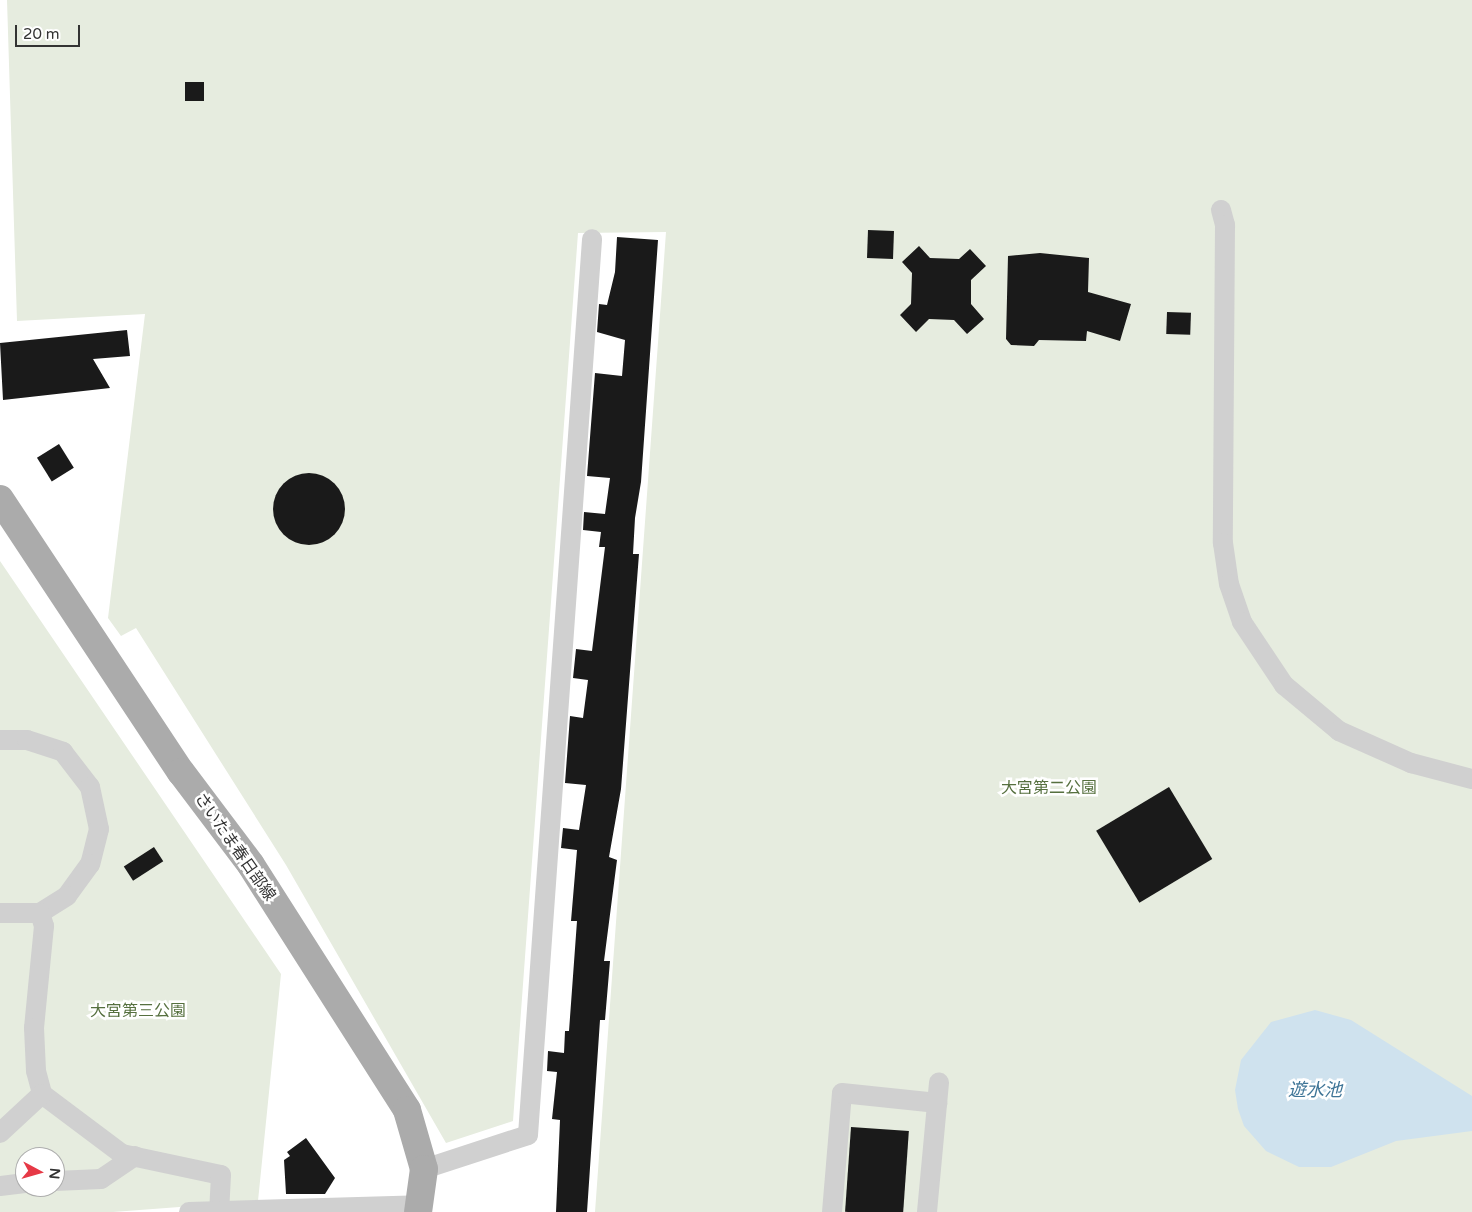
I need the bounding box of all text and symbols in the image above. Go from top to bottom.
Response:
scale bar [18,15,82,47]
text: 20 m [23,25,60,43]
park label: 大宮第二公園 [1001,778,1097,798]
street label: さいたま春日部線 [190,789,280,905]
park label: 大宮第三公園 [90,1001,186,1021]
water label: 遊水池 [1288,1079,1342,1101]
north arrow [15,1147,65,1197]
text: N [45,1167,63,1180]

